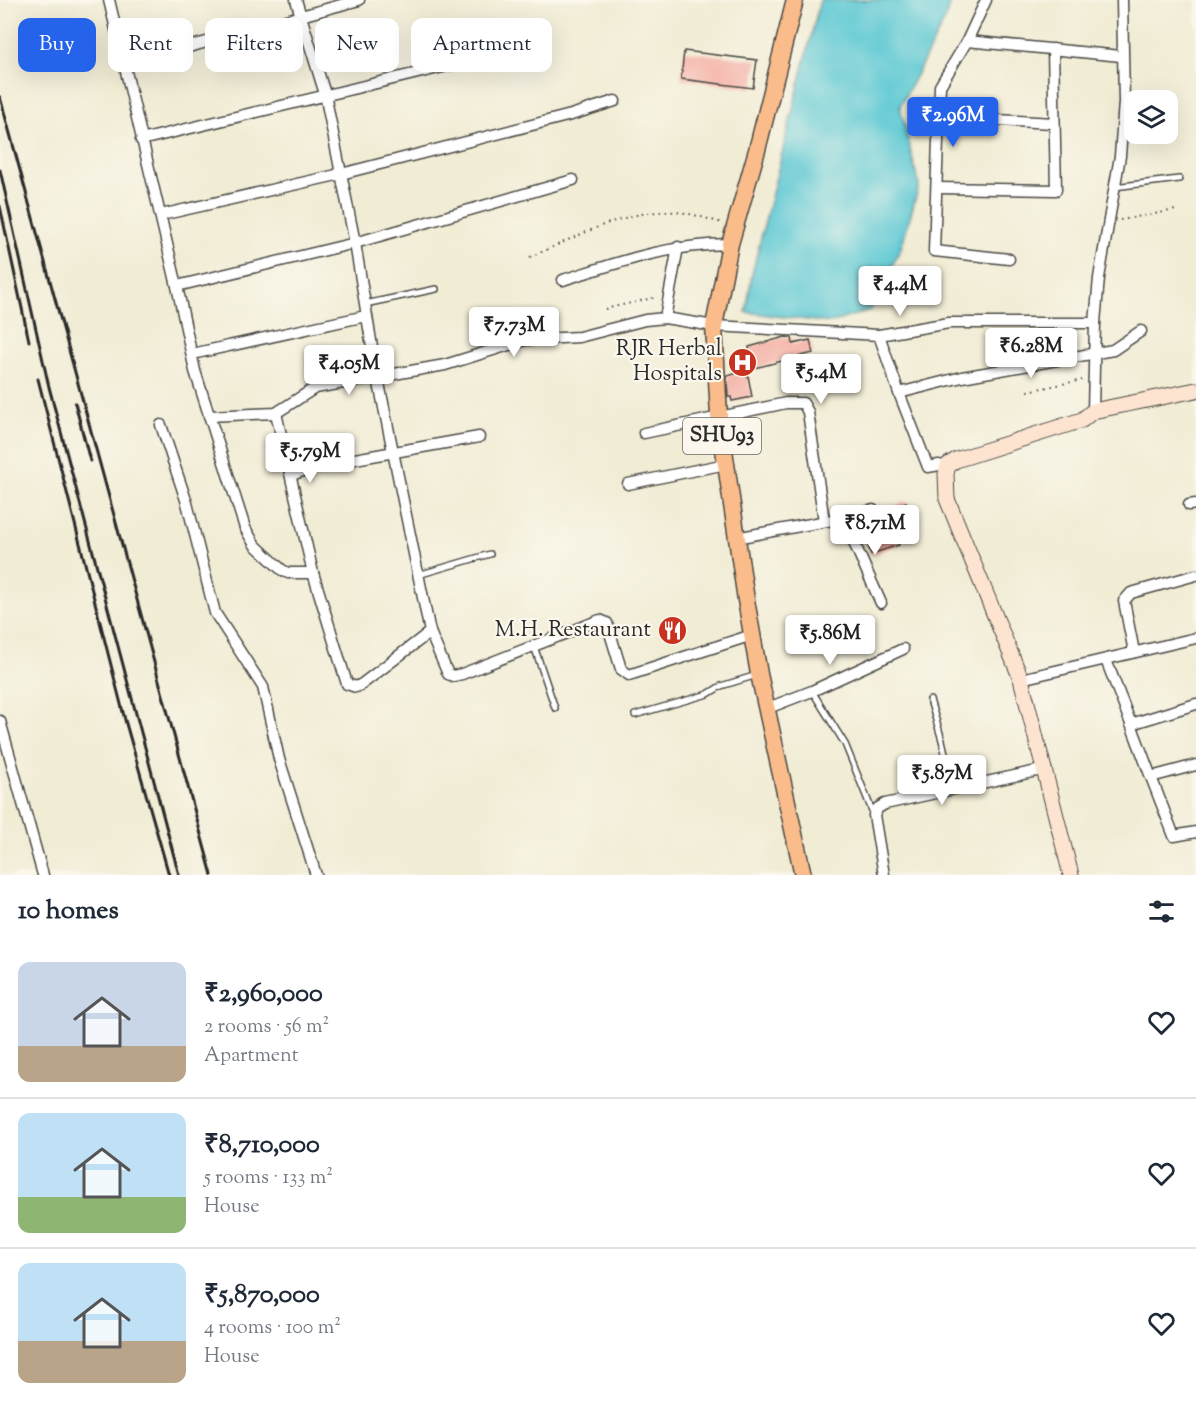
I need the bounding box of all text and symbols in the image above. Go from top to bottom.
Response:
chip: Buy [18,18,96,72]
chip: Rent [108,18,193,72]
chip: Filters [205,18,303,72]
chip: New [315,18,399,72]
chip: Apartment [411,18,552,72]
map controls [1124,90,1178,144]
button: layers [1124,90,1178,144]
pin: ₹2.96M [904,97,1002,148]
text: ₹2.96M [921,102,985,131]
pin: ₹4.4M [858,266,942,317]
text: ₹4.4M [872,271,928,300]
pin: ₹7.73M [465,307,563,358]
text: ₹7.73M [483,312,545,341]
pin: ₹6.28M [982,328,1080,379]
text: ₹6.28M [999,333,1063,362]
place label: RJR Herbal Hospitals [616,334,722,391]
pin: ₹4.05M [300,345,398,396]
hospital icon: RJR Herbal Hospitals [727,347,759,379]
text: ₹4.05M [318,350,380,379]
pin: ₹5.4M [779,354,863,405]
text: ₹5.4M [795,359,847,388]
road number: SHU93 [683,418,761,454]
pin: ₹5.79M [261,433,359,484]
text: ₹5.79M [279,438,341,467]
pin: ₹8.71M [826,505,924,556]
text: ₹8.71M [844,510,906,539]
place label: M.H. Restaurant [495,615,651,647]
restaurant icon: M.H. Restaurant [656,615,688,647]
pin: ₹5.86M [781,615,879,666]
text: ₹5.86M [799,620,861,649]
pin: ₹5.87M [893,755,991,806]
text: ₹5.87M [911,760,973,789]
text: 10 homes [18,893,119,930]
icon: filters [1145,895,1178,928]
text: ₹2,960,000 [204,976,323,1013]
icon: home [66,986,138,1058]
icon: heart [1145,1006,1178,1039]
text: 2 rooms · 56 m² [204,1013,329,1042]
text: Apartment [204,1042,299,1071]
text: ₹8,710,000 [204,1127,320,1164]
icon: home [66,1137,138,1209]
icon: heart [1145,1157,1178,1190]
text: 5 rooms · 133 m² [204,1164,333,1193]
text: House [204,1193,259,1222]
text: ₹5,870,000 [204,1277,320,1314]
icon: home [66,1287,138,1359]
icon: heart [1145,1307,1178,1340]
text: 4 rooms · 100 m² [204,1314,341,1343]
text: House [204,1343,259,1372]

